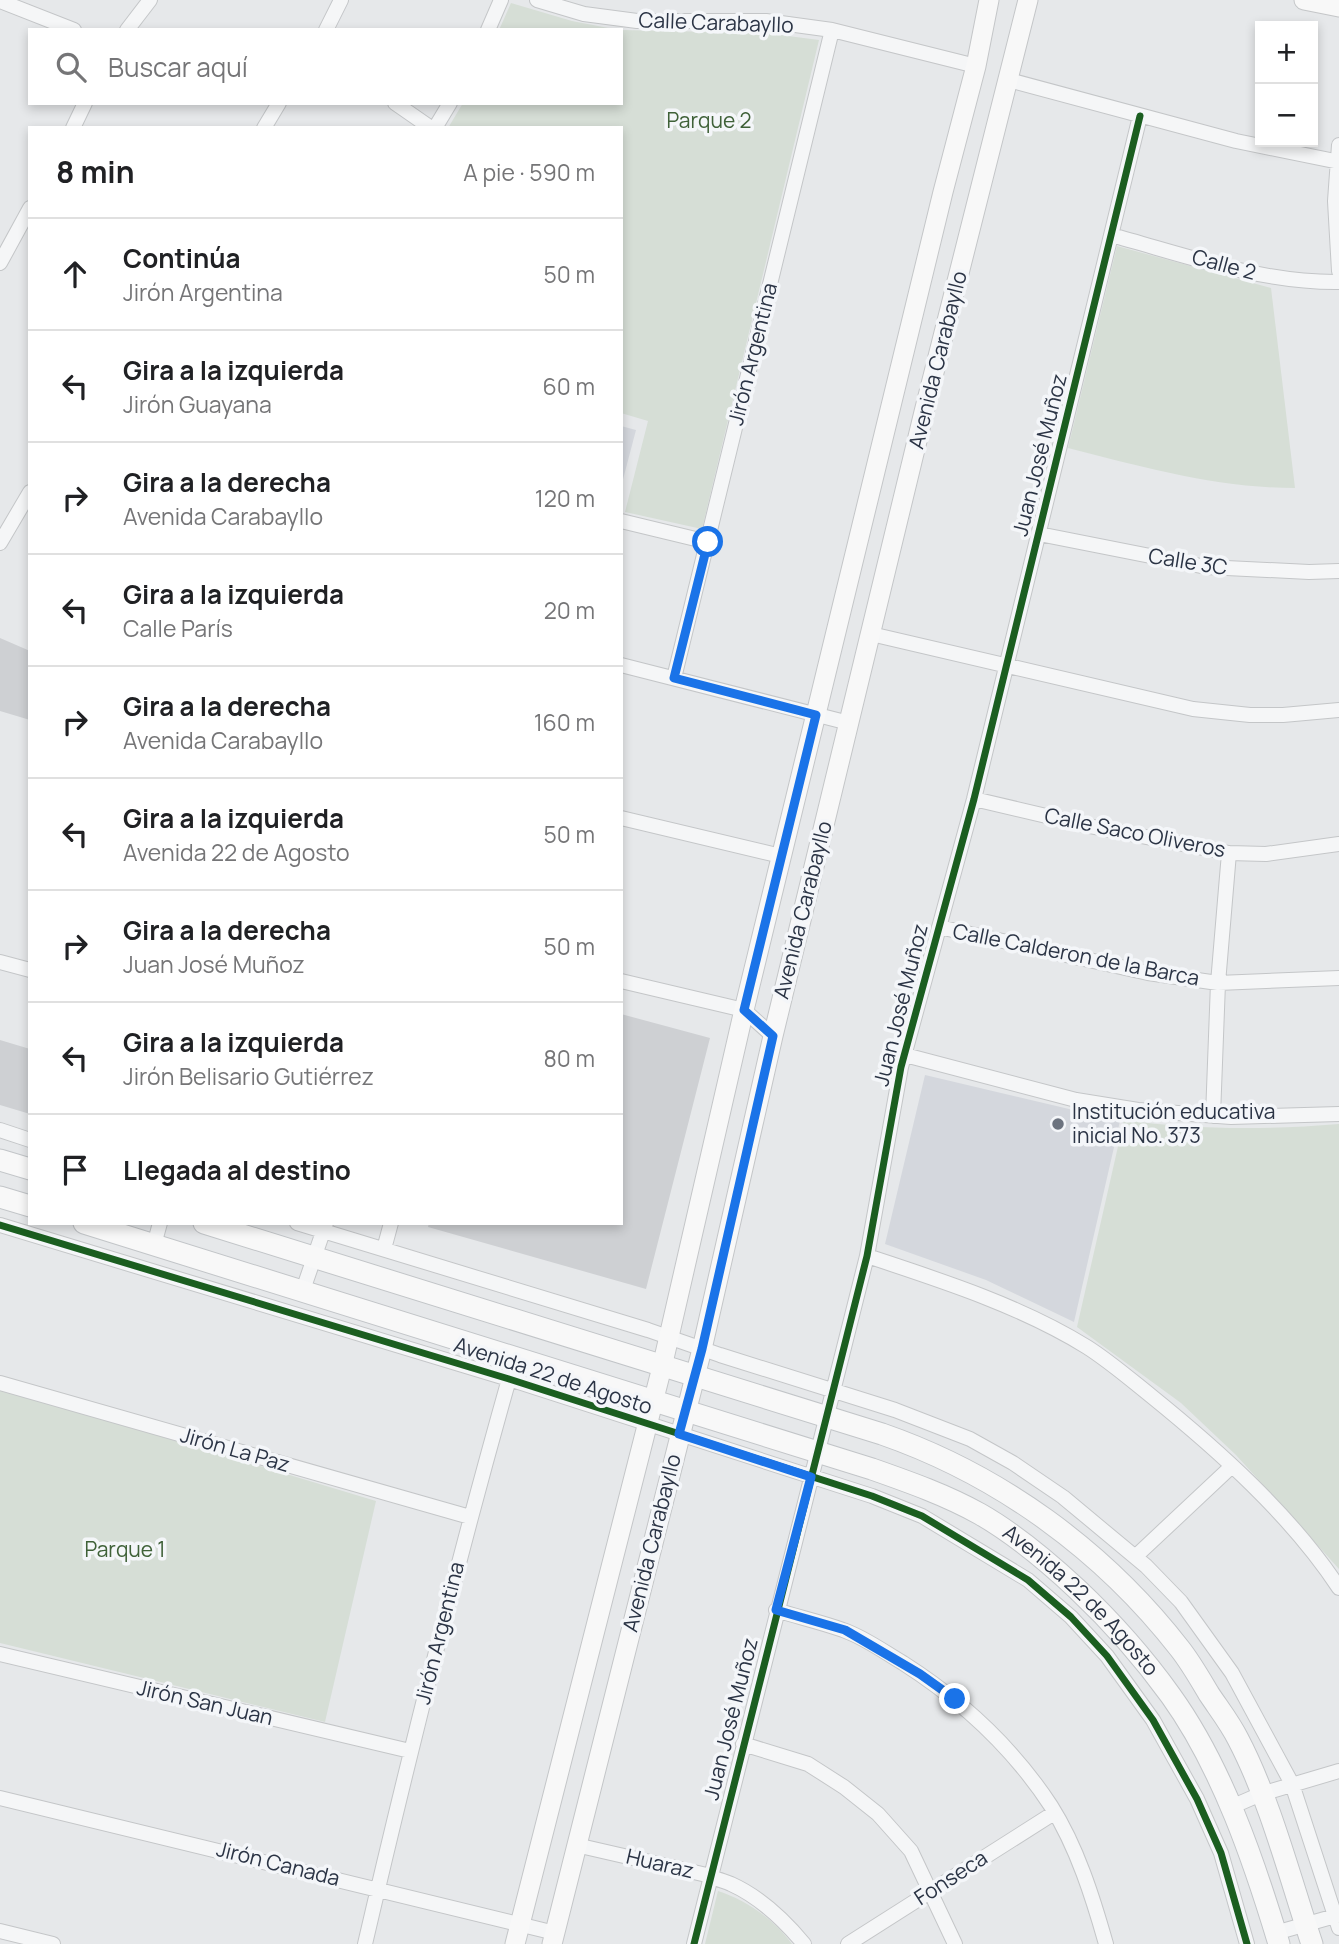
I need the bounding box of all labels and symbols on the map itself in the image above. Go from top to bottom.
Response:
street label: Calle Carabayllo [638,5,794,39]
park label: Parque 2 [667,106,751,134]
street label: Calle 2 [1189,242,1259,286]
street label: Avenida Carabayllo [901,268,973,452]
street label: Jirón Argentina [721,280,783,428]
street label: Juan José Muñoz [1005,371,1073,539]
route start [692,526,723,557]
street label: Calle 3C [1147,541,1230,581]
street label: Calle Saco Oliveros [1042,801,1228,863]
street label: Avenida Carabayllo [766,818,838,1002]
street label: Calle Calderon de la Barca [951,916,1202,992]
street label: Juan José Muñoz [866,921,934,1089]
place label: Institución educativa inicial No. 373 [1072,1097,1275,1149]
marker: Institución educativa inicial No. 373 [1050,1116,1066,1132]
street label: Avenida 22 de Agosto [451,1330,656,1420]
street label: Jirón La Paz [177,1420,293,1478]
street label: Avenida Carabayllo [615,1451,687,1635]
street label: Avenida 22 de Agosto [998,1518,1166,1681]
park label: Parque 1 [84,1535,166,1563]
street label: Jirón Argentina [408,1559,470,1707]
street label: Juan José Muñoz [696,1635,764,1803]
street label: Jirón San Juan [134,1673,276,1731]
route end [939,1683,970,1714]
street label: Jirón Canada [214,1834,343,1892]
street label: Huaraz [624,1842,697,1884]
street label: Fonseca [909,1843,992,1911]

